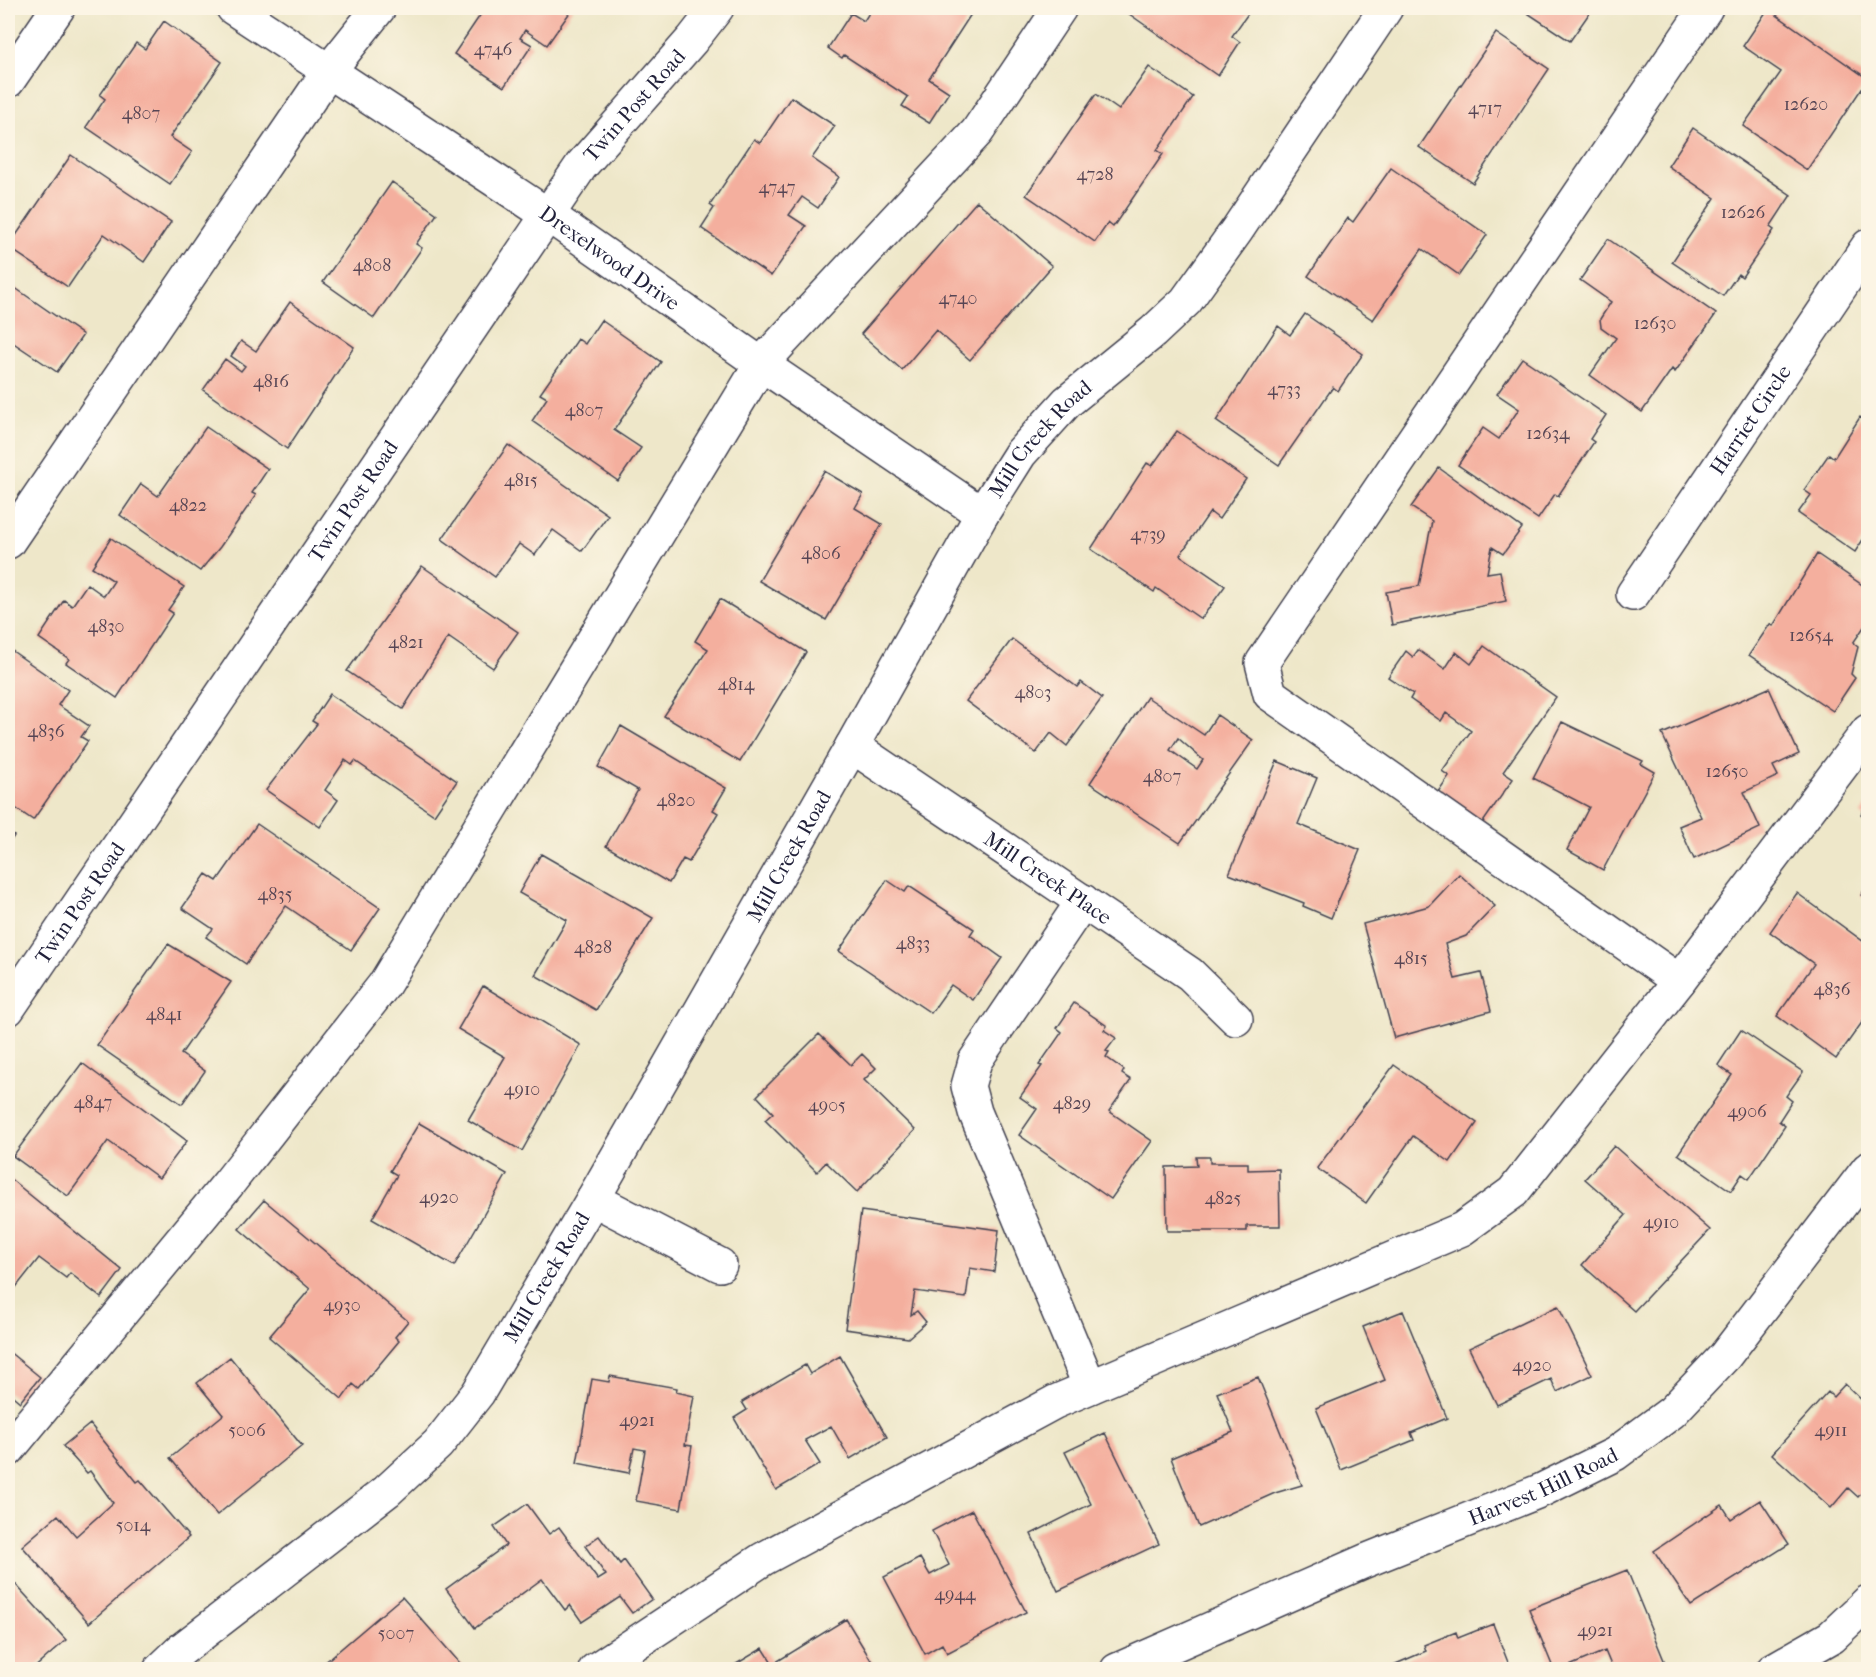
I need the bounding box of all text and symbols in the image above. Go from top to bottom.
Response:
house number: 4746 [474,39,513,60]
street label: Twin Post Road [578,44,691,167]
house number: 12620 [1784,94,1828,115]
house number: 4717 [1468,98,1502,119]
house number: 4807 [122,103,160,124]
house number: 4728 [1076,164,1114,185]
house number: 4747 [758,177,796,198]
street label: Drexelwood Drive [535,201,684,315]
house number: 12626 [1721,202,1765,223]
house number: 4808 [353,255,391,276]
house number: 4740 [939,288,977,309]
house number: 12630 [1634,313,1676,334]
street label: Harriet Circle [1705,361,1796,479]
house number: 4816 [253,371,289,392]
street label: Mill Creek Road [983,375,1097,502]
house number: 4733 [1267,379,1301,400]
house number: 4807 [565,400,603,421]
house number: 12634 [1526,423,1570,444]
street label: Twin Post Road [303,435,403,567]
house number: 4815 [504,470,538,491]
house number: 4822 [169,495,207,516]
house number: 4739 [1130,524,1166,545]
house number: 4806 [801,543,841,564]
house number: 4830 [88,616,124,637]
house number: 12654 [1789,625,1833,646]
house number: 4821 [388,632,424,653]
house number: 4814 [718,674,755,695]
house number: 4803 [1015,682,1051,703]
house number: 4836 [28,721,65,742]
house number: 12650 [1705,761,1749,782]
house number: 4807 [1143,766,1181,787]
street label: Mill Creek Road [742,786,836,926]
house number: 4820 [657,790,695,811]
street label: Mill Creek Place [979,827,1116,929]
street label: Twin Post Road [30,837,130,968]
house number: 4835 [258,884,293,905]
house number: 4833 [896,933,930,954]
house number: 4828 [574,937,612,958]
house number: 4815 [1394,948,1428,969]
house number: 4836 [1814,979,1851,1000]
house number: 4841 [146,1004,182,1025]
house number: 4910 [504,1079,540,1100]
house number: 4847 [74,1092,113,1113]
house number: 4829 [1053,1093,1091,1114]
house number: 4905 [808,1095,846,1116]
house number: 4906 [1727,1101,1767,1122]
house number: 4920 [419,1187,459,1208]
house number: 4825 [1205,1188,1242,1209]
street label: Mill Creek Road [499,1207,595,1347]
house number: 4910 [1643,1212,1679,1233]
house number: 4930 [323,1295,361,1316]
house number: 4920 [1512,1355,1552,1376]
house number: 4921 [619,1410,655,1431]
house number: 5006 [228,1420,266,1441]
house number: 4911 [1815,1420,1847,1441]
street label: Harvest Hill Road [1465,1442,1622,1530]
house number: 5014 [116,1515,151,1536]
house number: 4944 [934,1584,976,1605]
house number: 4921 [1577,1620,1613,1641]
house number: 5007 [378,1623,414,1644]

